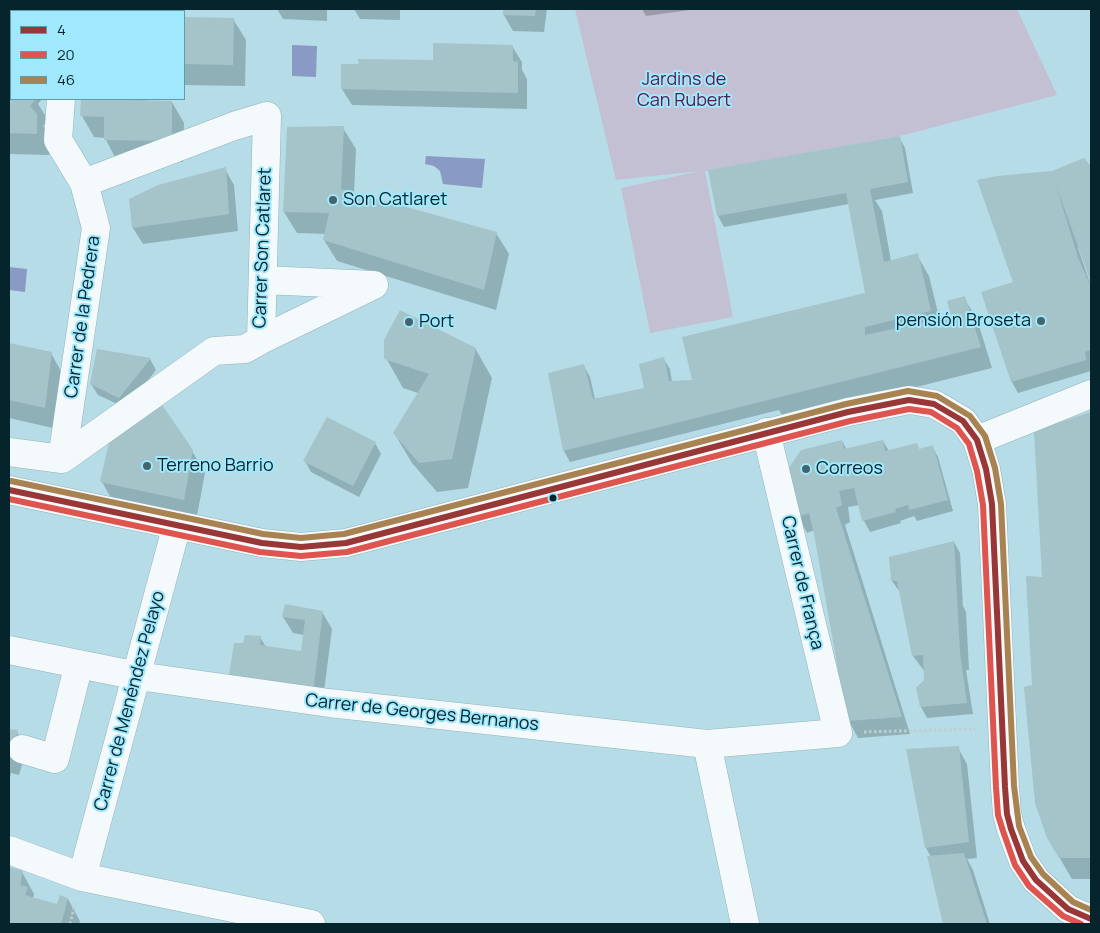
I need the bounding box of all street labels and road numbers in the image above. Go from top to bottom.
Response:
street label: Carrer Son Catlaret [249,167,277,329]
street label: Carrer de la Pedrera [61,234,105,400]
street label: Carrer de França [776,514,828,652]
street label: Carrer de Menéndez Pelayo [90,589,170,813]
street label: Carrer de Georges Bernanos [304,690,540,736]

